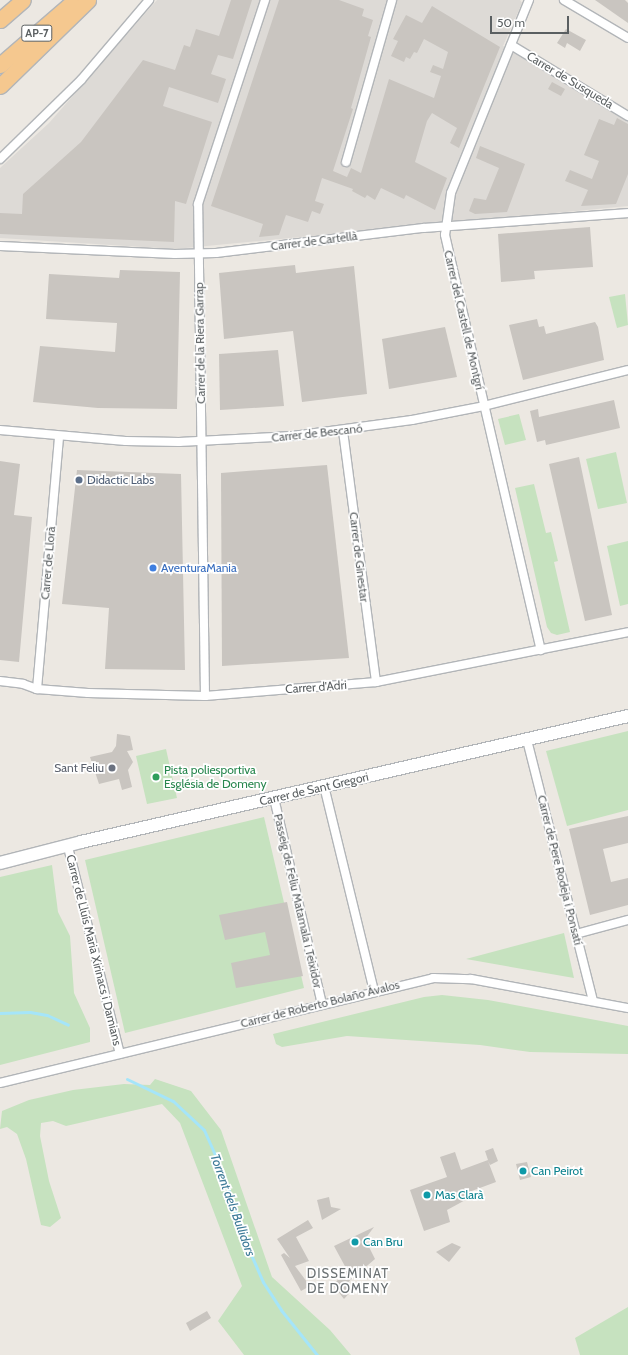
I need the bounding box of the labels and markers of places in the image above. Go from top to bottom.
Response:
place label: Didactic Labs [87,473,154,487]
marker: Didactic Labs [74,475,84,485]
place label: AventuraMania [161,561,237,575]
marker: AventuraMania [148,563,158,573]
place label: Sant Feliu [54,761,104,775]
marker: Sant Feliu [107,763,117,773]
place label: Pista poliesportiva Església de Domeny [164,763,266,791]
marker: Pista poliesportiva Església de Domeny [151,772,161,782]
place label: Can Peirot [531,1164,583,1178]
marker: Can Peirot [518,1166,528,1176]
place label: Mas Clarà [435,1188,484,1202]
marker: Mas Clarà [422,1190,432,1200]
place label: Can Bru [363,1235,403,1249]
marker: Can Bru [350,1237,360,1247]

